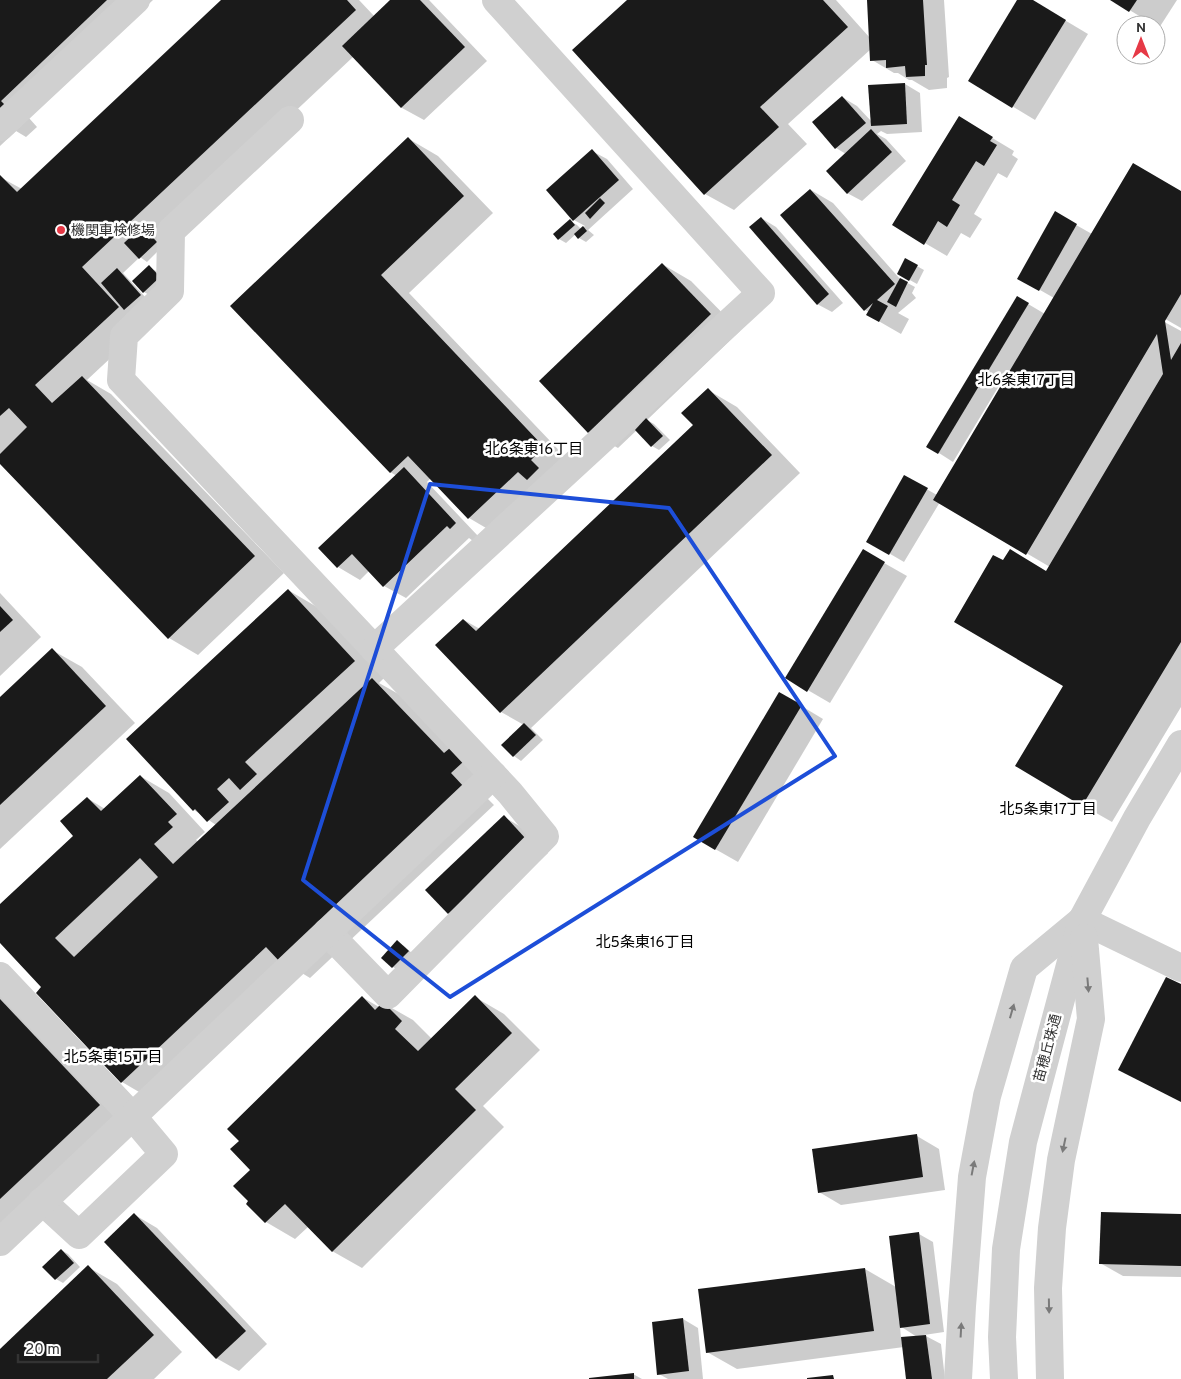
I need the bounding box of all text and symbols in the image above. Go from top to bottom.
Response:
north arrow [1116,15,1166,65]
text: N [1136,20,1146,37]
place label: 機関車検修場 [71,222,155,240]
marker: 機関車検修場 [55,224,67,236]
district label: 北6条東17丁目 [977,371,1075,391]
district label: 北6条東16丁目 [485,440,583,460]
district label: 北5条東17丁目 [999,800,1097,820]
district label: 北5条東16丁目 [596,933,694,953]
one-way arrow [1084,978,1092,994]
one-way arrow [1008,1003,1016,1018]
street label: 苗穂丘珠通 [1031,1012,1066,1084]
district label: 北5条東15丁目 [63,1048,163,1068]
one-way arrow [1060,1137,1068,1153]
one-way arrow [970,1160,978,1176]
one-way arrow [1045,1299,1053,1315]
one-way arrow [957,1322,965,1338]
scale bar [18,1332,98,1364]
text: 20 m [25,1341,60,1360]

